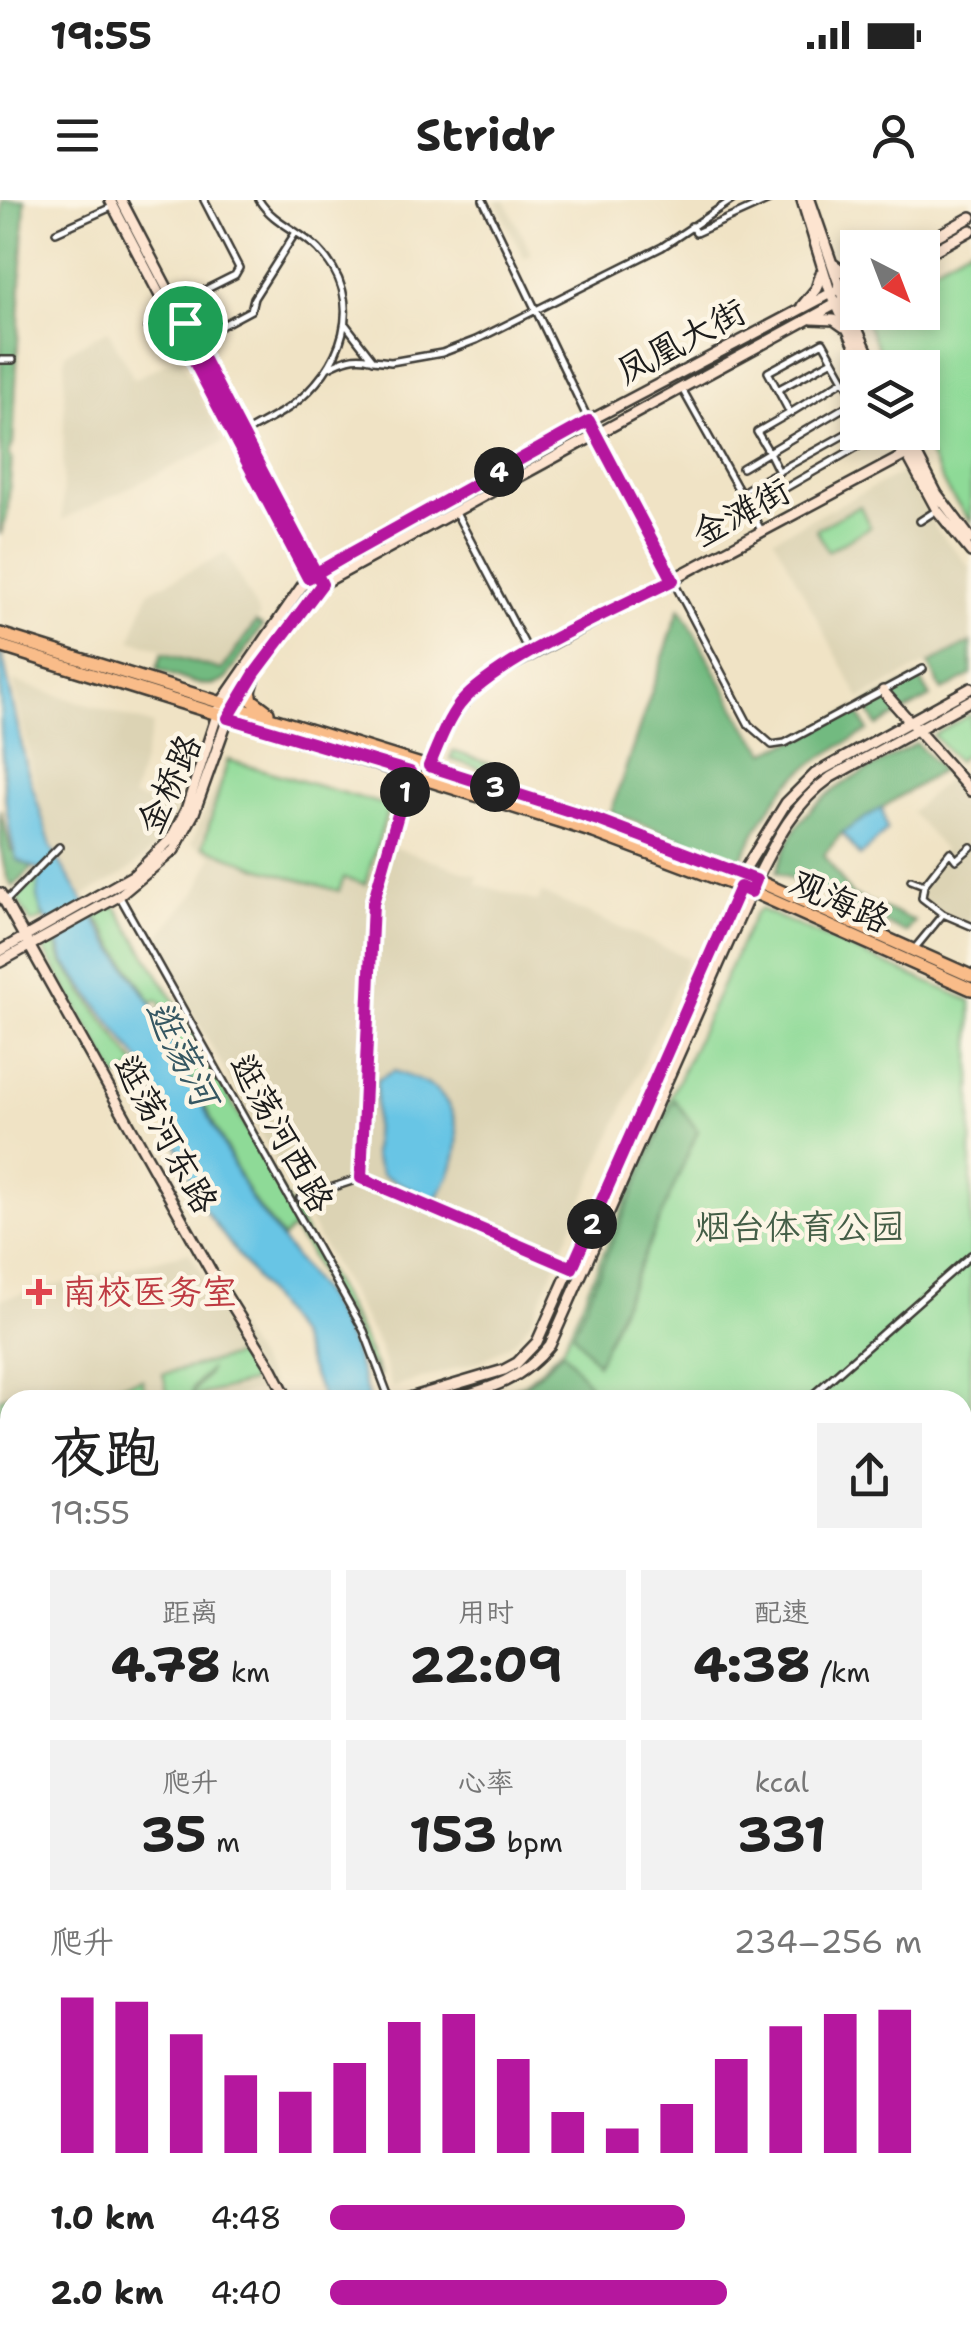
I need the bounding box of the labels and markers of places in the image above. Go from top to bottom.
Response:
pin [143,281,228,366]
pin: 4 [474,447,524,497]
pin: 3 [470,762,520,812]
pin: 1 [380,767,430,817]
pin: 2 [567,1199,617,1249]
place label: 南校医务室 [62,1268,237,1315]
marker: 南校医务室 [26,1279,52,1305]

